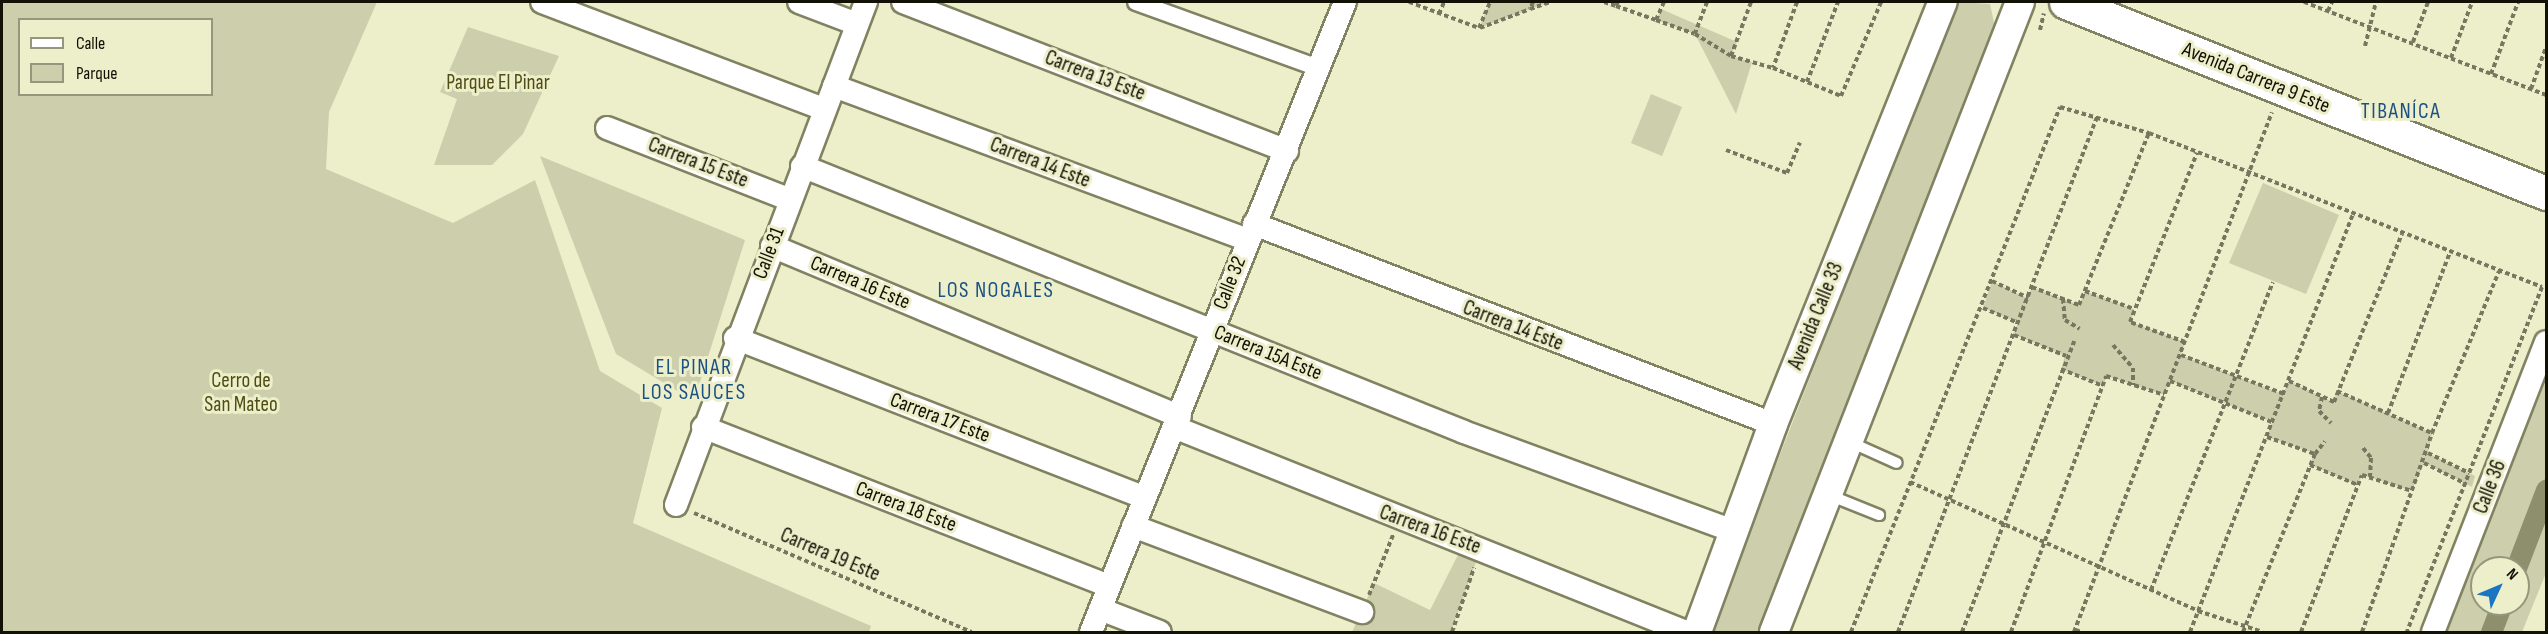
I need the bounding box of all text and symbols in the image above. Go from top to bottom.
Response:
legend [18,18,213,96]
text: Calle [76,33,105,54]
street label: Avenida Carrera 9 Este [2179,37,2333,119]
street label: Carrera 13 Este [1041,45,1149,107]
text: Parque [76,63,117,84]
park label: Parque El Pinar [446,70,550,96]
district label: TIBANÍCA [2361,99,2441,125]
street label: Carrera 15 Este [644,132,752,194]
street label: Carrera 14 Este [986,132,1094,194]
street label: Calle 31 [748,223,790,283]
street label: Carrera 16 Este [806,251,914,315]
street label: Calle 32 [1208,253,1252,313]
street label: Avenida Calle 33 [1783,259,1849,373]
district label: LOS NOGALES [937,278,1055,304]
street label: Carrera 14 Este [1459,295,1567,357]
street label: Carrera 15A Este [1210,320,1326,386]
district label: EL PINAR LOS SAUCES [641,354,747,406]
park label: Cerro de San Mateo [204,368,278,418]
street label: Carrera 17 Este [886,387,994,449]
street label: Calle 36 [2468,457,2512,517]
street label: Carrera 18 Este [852,476,960,538]
street label: Carrera 16 Este [1376,500,1484,560]
street label: Carrera 19 Este [776,523,884,587]
north arrow [2470,556,2530,616]
text: N [2502,565,2522,584]

